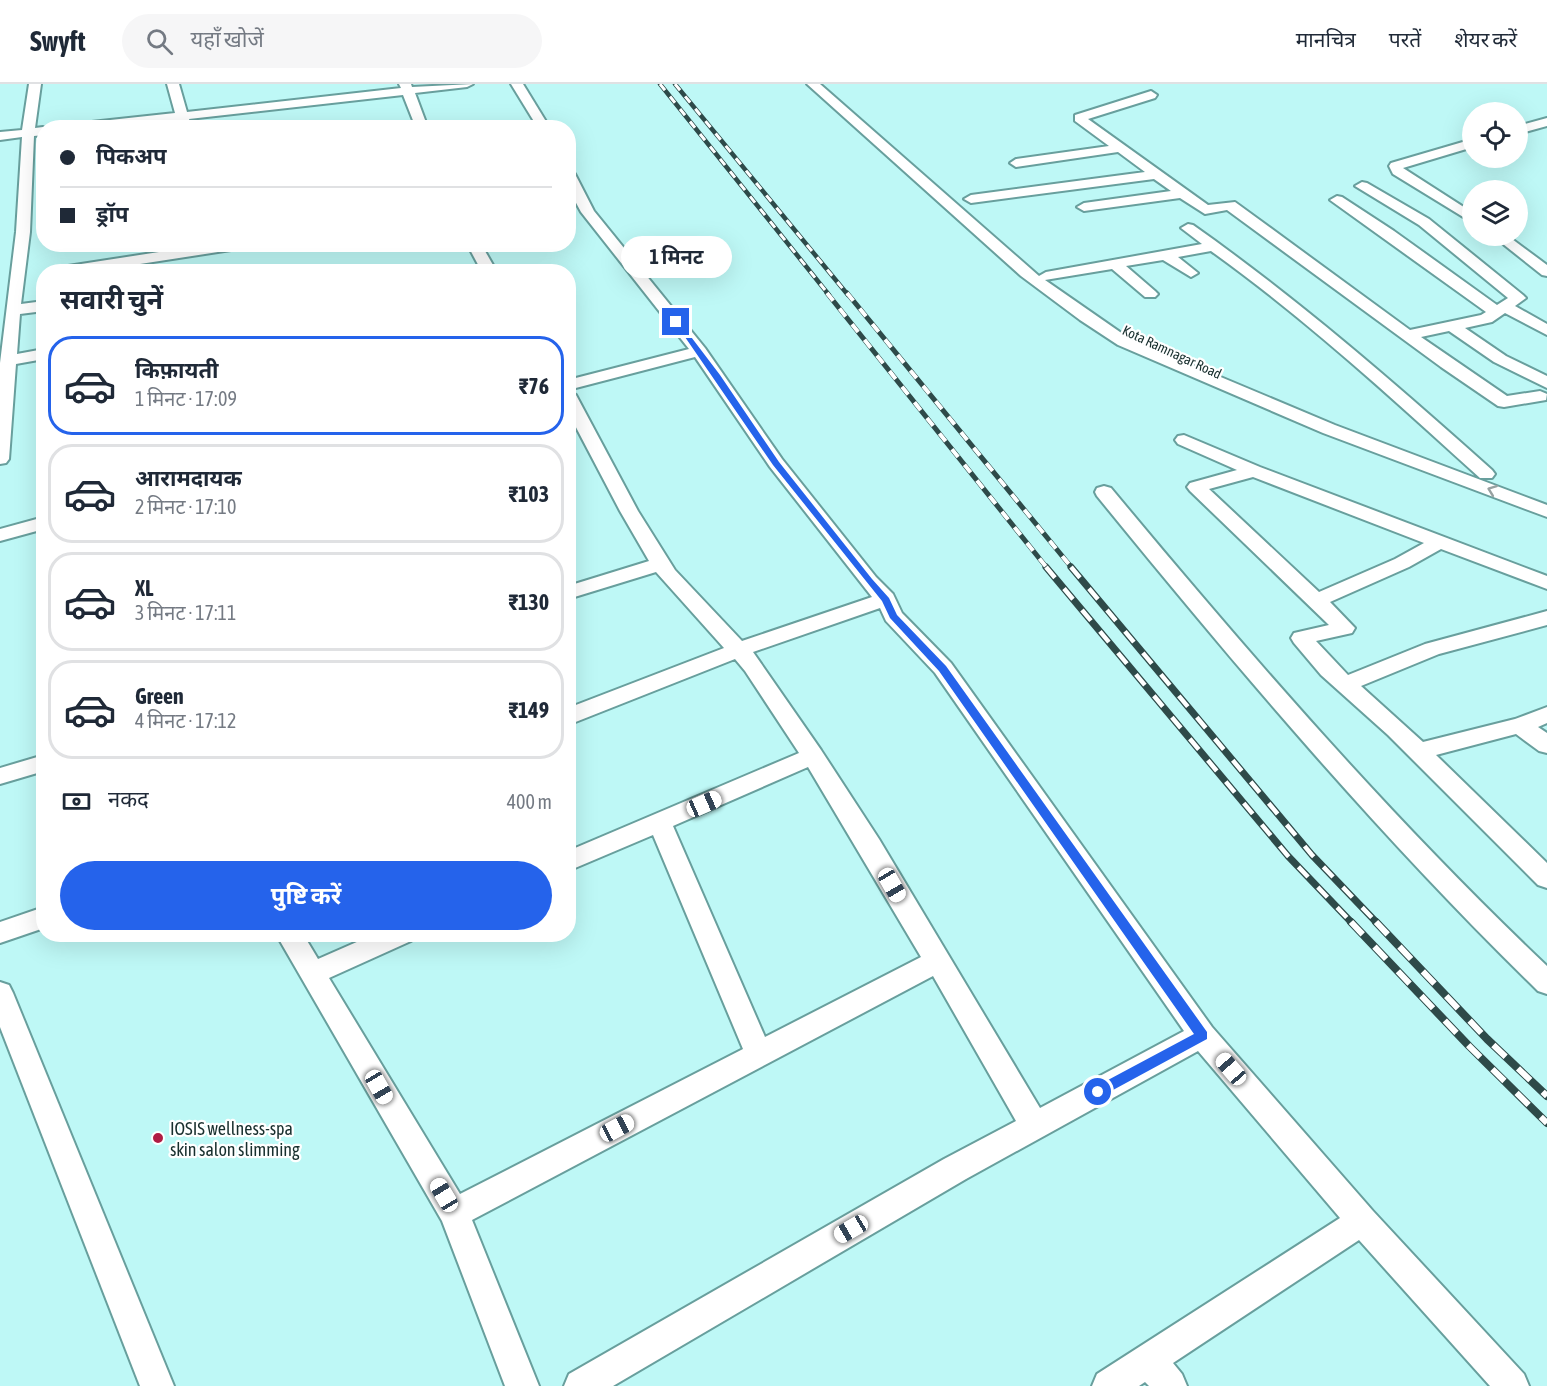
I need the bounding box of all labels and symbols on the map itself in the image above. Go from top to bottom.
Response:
callout: 1 मिनट [620,235,732,277]
route end [662,308,689,335]
street label: Kota Ramnagar Road [1120,322,1224,382]
one-way arrow [1487,485,1498,497]
car [684,788,724,820]
car [875,865,909,905]
car [1212,1050,1250,1088]
car [362,1067,396,1107]
route start [1084,1078,1111,1105]
car [597,1112,637,1144]
place label: IOSIS wellness-spa skin salon slimming [170,1118,300,1160]
marker: IOSIS wellness-spa skin salon slimming [151,1131,165,1145]
car [427,1175,461,1215]
car [831,1212,871,1246]

